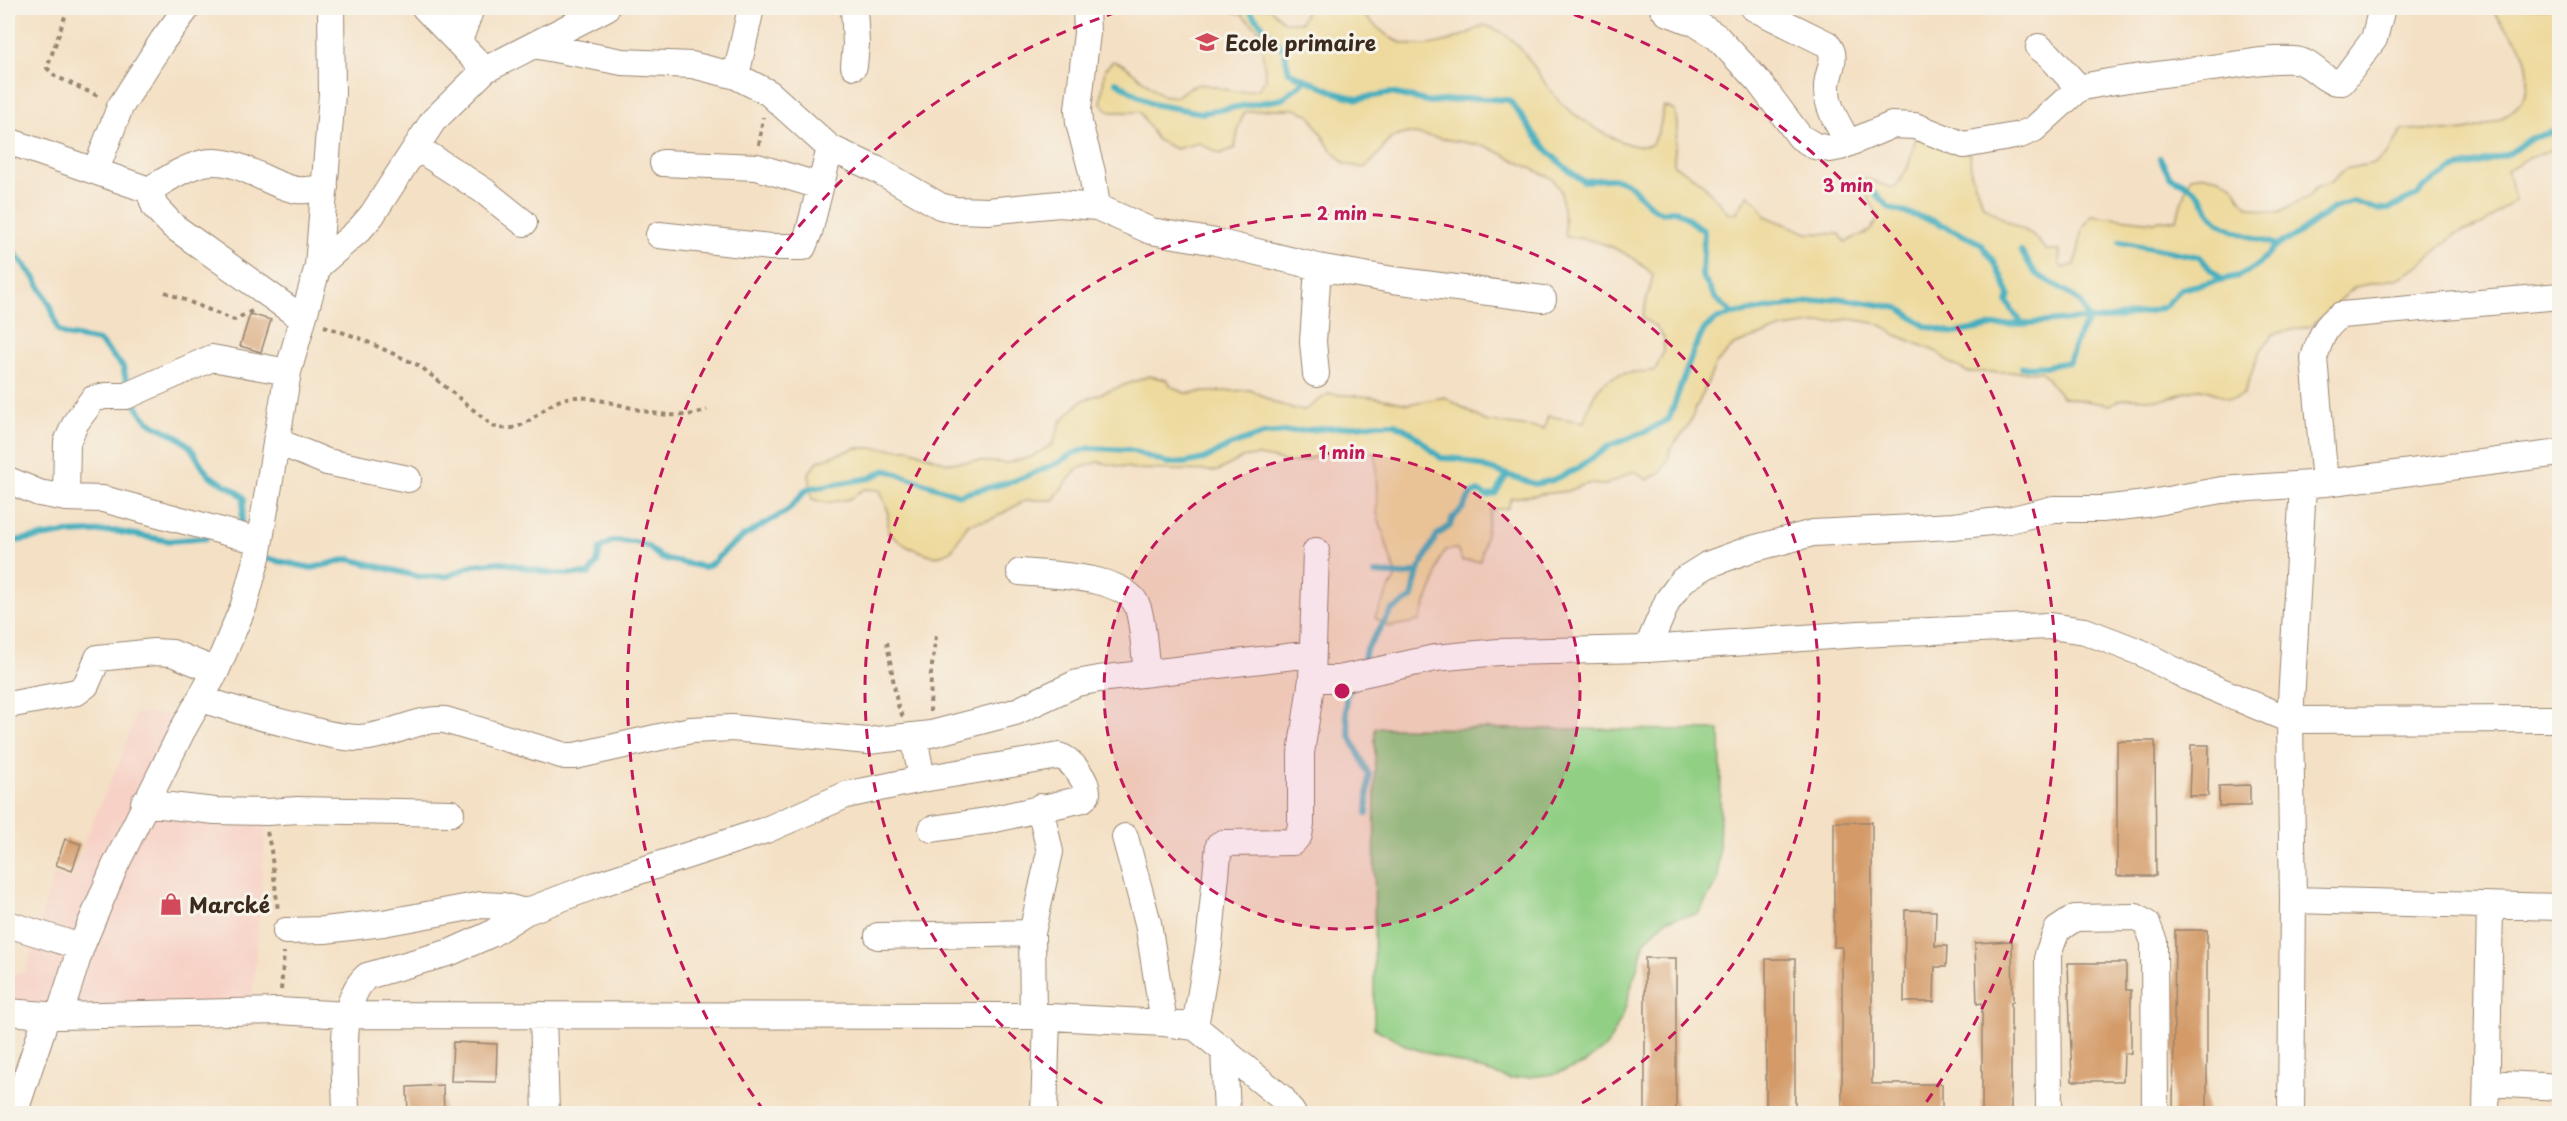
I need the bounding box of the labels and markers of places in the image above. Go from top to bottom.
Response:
place label: Ecole primaire [1225,26,1376,58]
school or university icon: Ecole primaire [1194,29,1220,55]
centre of rings [1332,681,1352,701]
place label: Marcké [189,888,270,920]
shop icon: Marcké [158,891,184,917]

